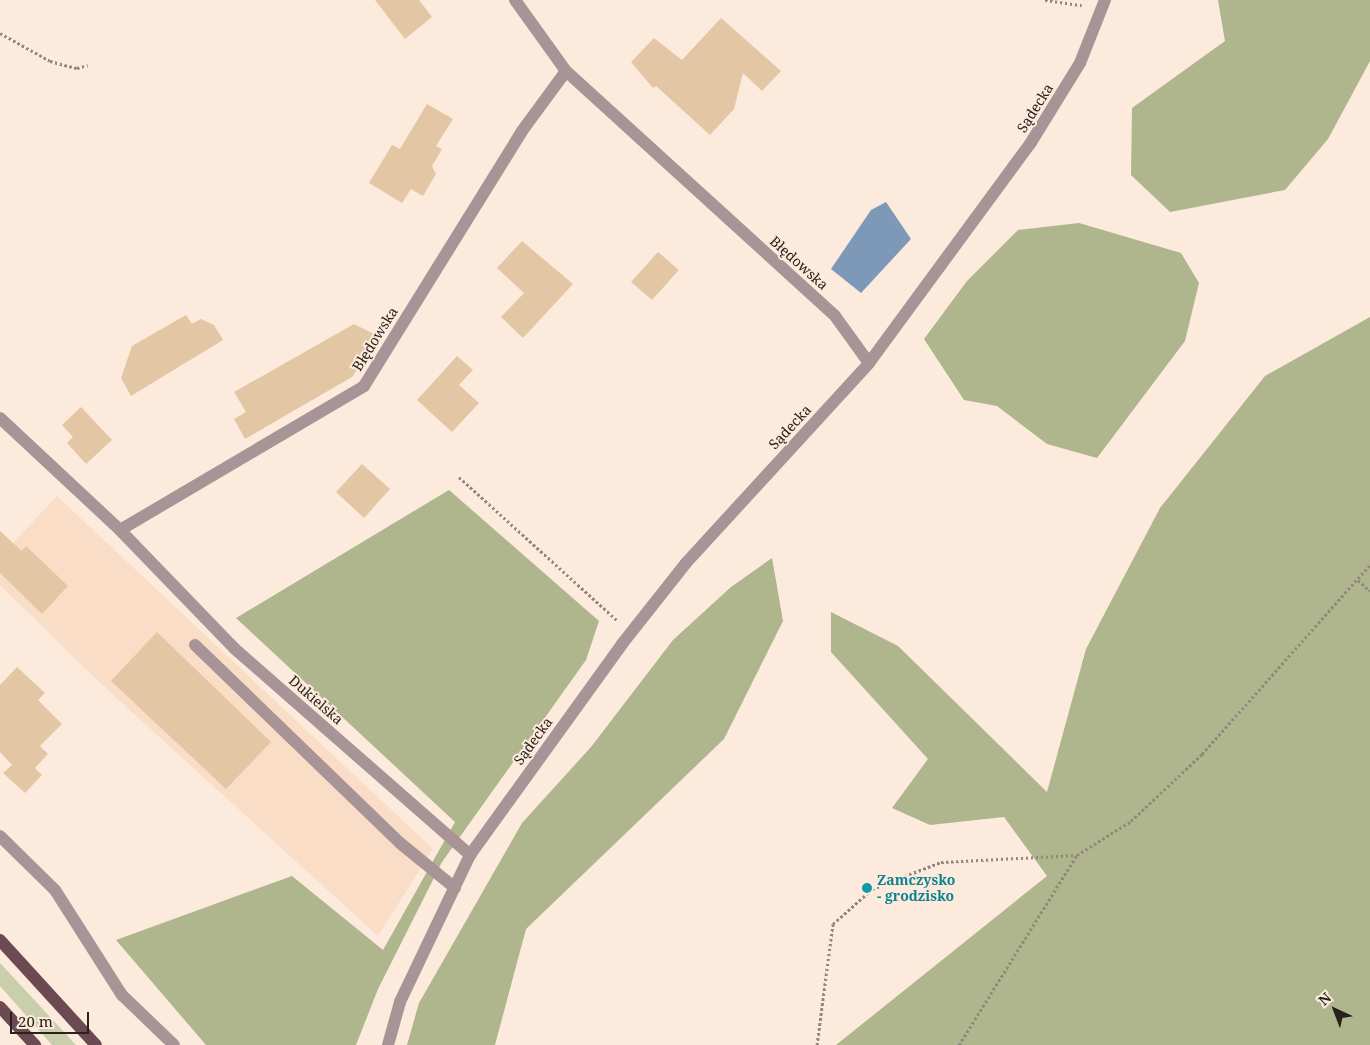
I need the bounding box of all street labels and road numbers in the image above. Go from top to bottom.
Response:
street label: Sądecka [1013,80,1057,136]
street label: Błędowska [767,233,831,293]
street label: Błędowska [349,304,401,374]
street label: Sądecka [765,401,815,453]
street label: Dukielska [286,672,346,728]
street label: Sądecka [510,714,556,768]

